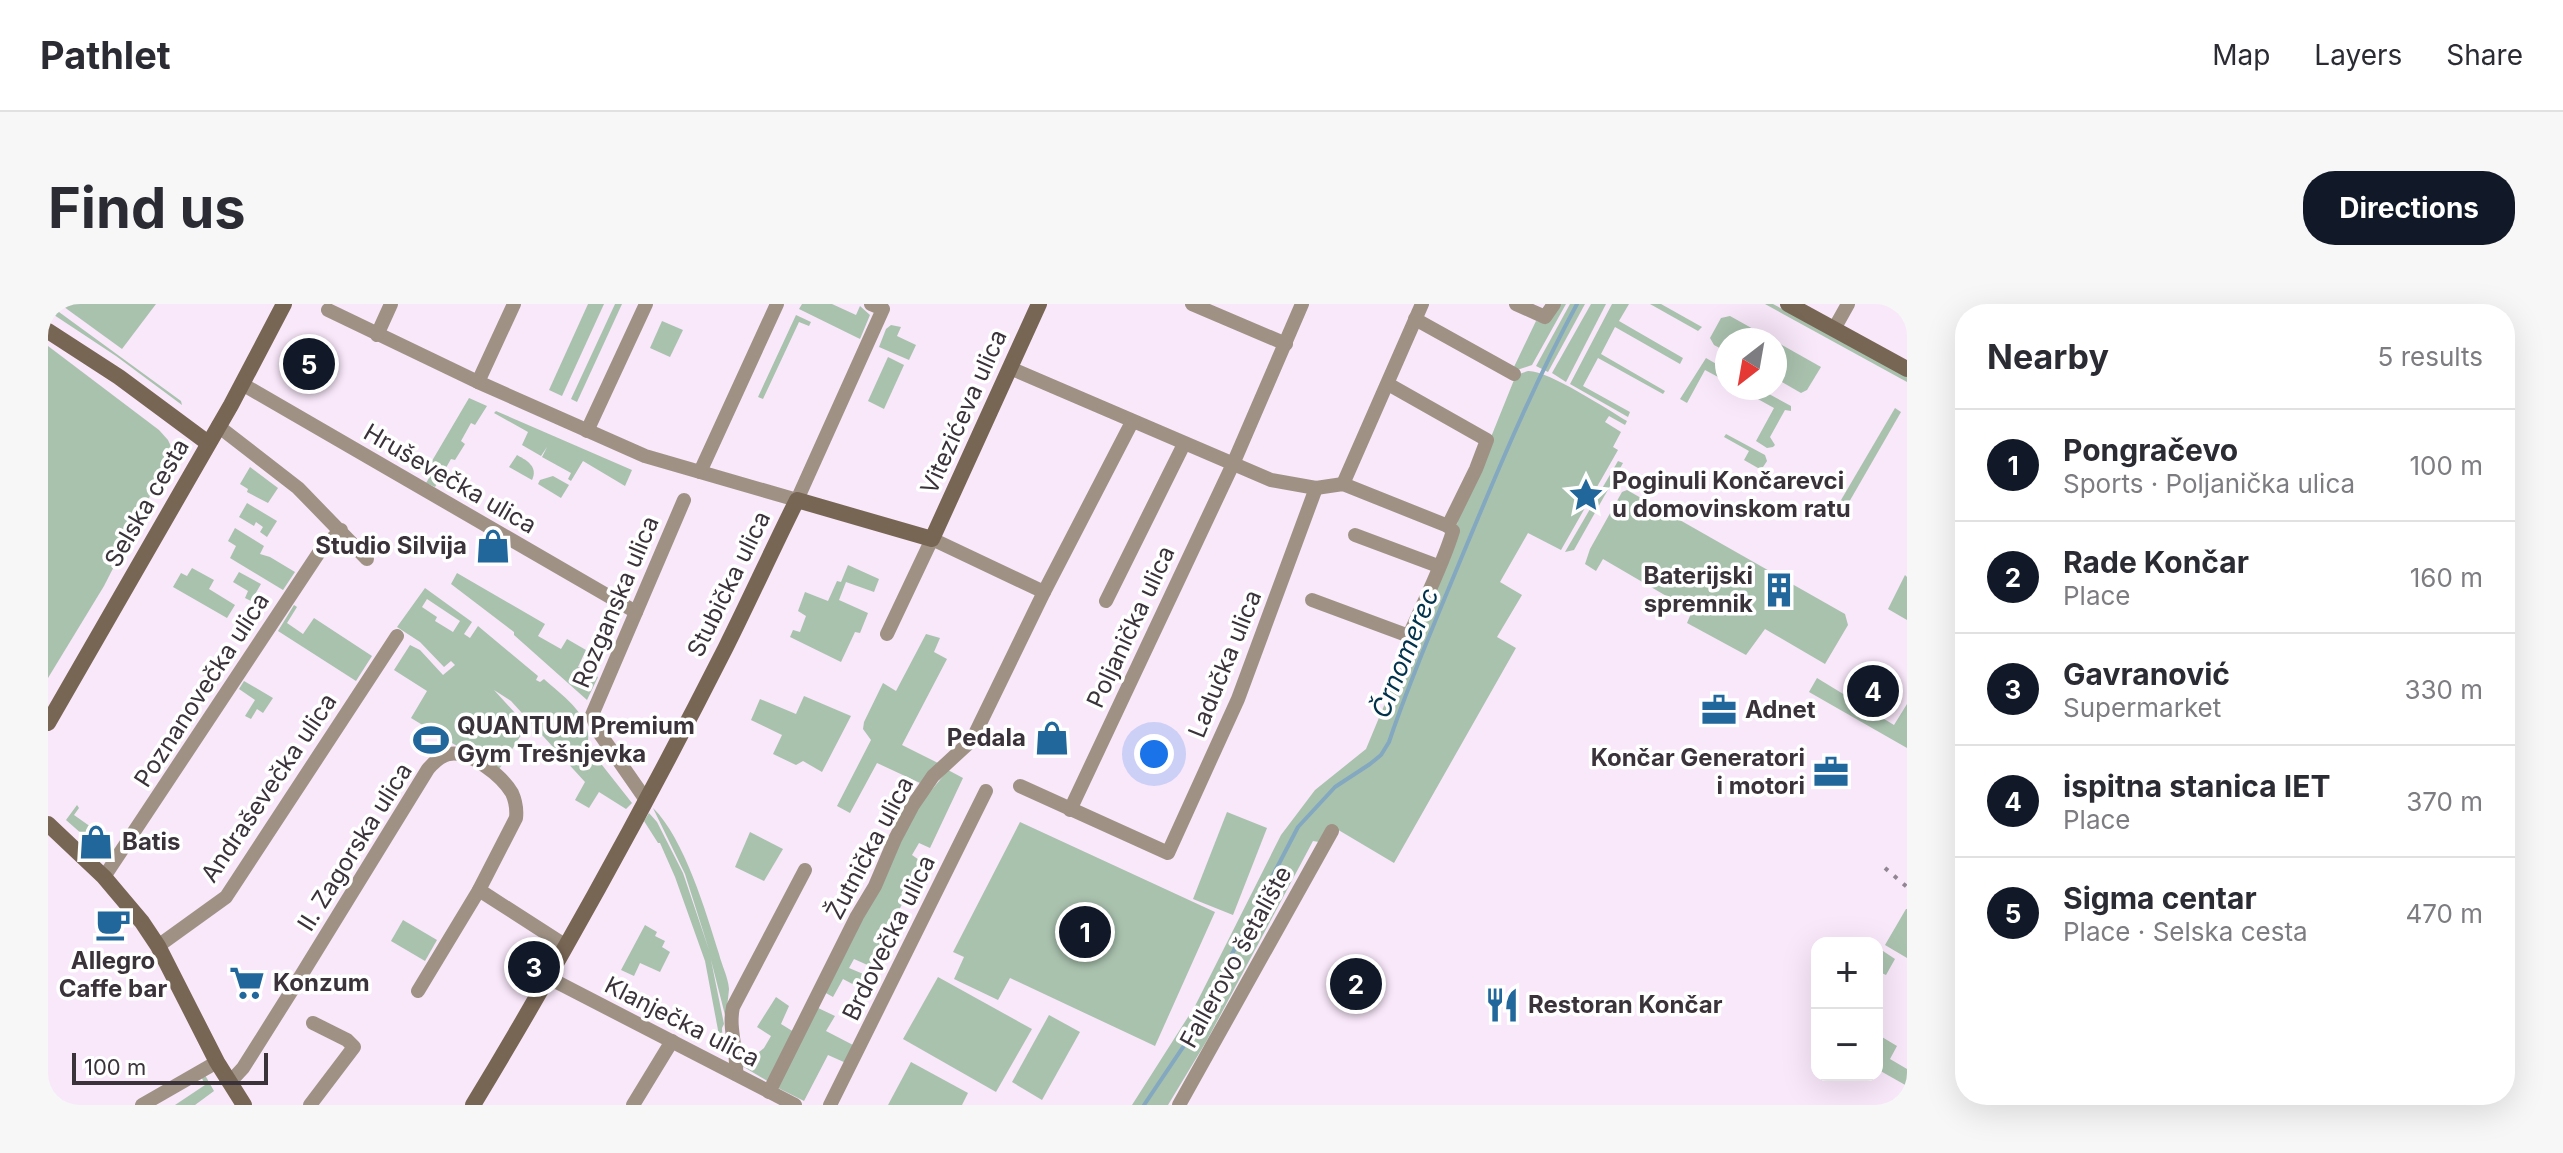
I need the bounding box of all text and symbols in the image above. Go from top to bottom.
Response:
text: Pathlet [40,32,171,78]
text: Map [2212,38,2270,72]
text: Layers [2314,38,2402,72]
text: Share [2446,38,2523,72]
button: Directions [2303,171,2515,245]
text: Find us [48,174,246,242]
street label: Vitezićeva ulica [914,325,1013,498]
north arrow [1715,328,1787,400]
pin: 5 [283,334,335,394]
text: Nearby [1987,336,2109,377]
text: 5 results [2378,341,2483,372]
street label: Hruševečka ulica [359,417,542,540]
text: Pongračevo [2063,432,2238,468]
street label: Selska cesta [98,434,195,572]
text: 1 [2007,450,2019,481]
text: 100 m [2410,450,2483,481]
place label: Poginuli Končarevci u domovinskom ratu [1612,466,1851,523]
text: Sports · Poljanička ulica [2063,468,2355,499]
place icon: Poginuli Končarevci u domovinskom ratu [1567,476,1605,514]
street label: Stubička ulica [681,506,776,661]
street label: Rozganska ulica [566,512,665,692]
shop icon: Studio Silvija [474,527,512,565]
place label: Studio Silvija [315,531,467,560]
street label: Poljanička ulica [1080,541,1181,712]
text: Rade Končar [2063,544,2249,580]
place label: Baterijski spremnik [1644,561,1753,618]
text: 2 [2005,562,2021,593]
text: 160 m [2410,562,2483,593]
building icon: Baterijski spremnik [1760,571,1798,609]
text: Place [2063,580,2131,611]
water label: Črnomerec [1364,583,1445,722]
street label: Ladučka ulica [1182,586,1267,742]
street label: Poznanovečka ulica [128,587,275,792]
text: Gavranović [2063,656,2230,692]
pin: 4 [1847,661,1899,721]
text: 3 [2005,674,2021,705]
text: 330 m [2404,674,2483,705]
street label: Andraševečka ulica [195,688,343,888]
office icon: Adnet [1700,691,1738,729]
text: Supermarket [2063,692,2221,723]
place label: Adnet [1745,695,1816,724]
place label: QUANTUM Premium Gym Trešnjevka [457,711,695,768]
shop icon: Pedala [1033,719,1071,757]
sports icon: QUANTUM Premium Gym Trešnjevka [412,721,450,759]
place label: Pedala [947,723,1026,752]
your location [1134,734,1174,774]
place label: Končar Generatori i motori [1591,743,1805,800]
office icon: Končar Generatori i motori [1812,753,1850,791]
street label: II. Zagorska ulica [291,757,418,936]
text: ispitna stanica IET [2063,768,2330,804]
street label: Žutnička ulica [819,771,919,924]
text: 4 [2004,786,2022,817]
text: 370 m [2406,786,2483,817]
text: Place [2063,804,2131,835]
shop icon: Batis [77,823,115,861]
place label: Batis [122,827,181,856]
street label: Brdovečka ulica [836,850,941,1025]
street label: Fallerovo šetalište [1174,861,1298,1053]
text: Sigma centar [2063,880,2257,916]
text: 5 [2005,898,2021,929]
text: 470 m [2405,898,2483,929]
pin: 1 [1059,902,1111,962]
cafe icon: Allegro Caffe bar [94,905,132,943]
text: Place · Selska cesta [2063,916,2308,947]
pin: 3 [508,937,560,997]
map controls [1811,937,1883,1081]
button: + [1811,937,1883,1009]
place label: Allegro Caffe bar [59,946,167,1003]
pin: 2 [1330,954,1382,1014]
supermarket icon: Konzum [228,964,266,1002]
place label: Konzum [273,968,370,997]
street label: Klanječka ulica [600,970,764,1073]
restaurant icon: Restoran Končar [1483,986,1521,1024]
place label: Restoran Končar [1528,990,1723,1019]
button: − [1811,1009,1883,1081]
scale bar [72,1049,268,1085]
text: 100 m [84,1054,146,1080]

